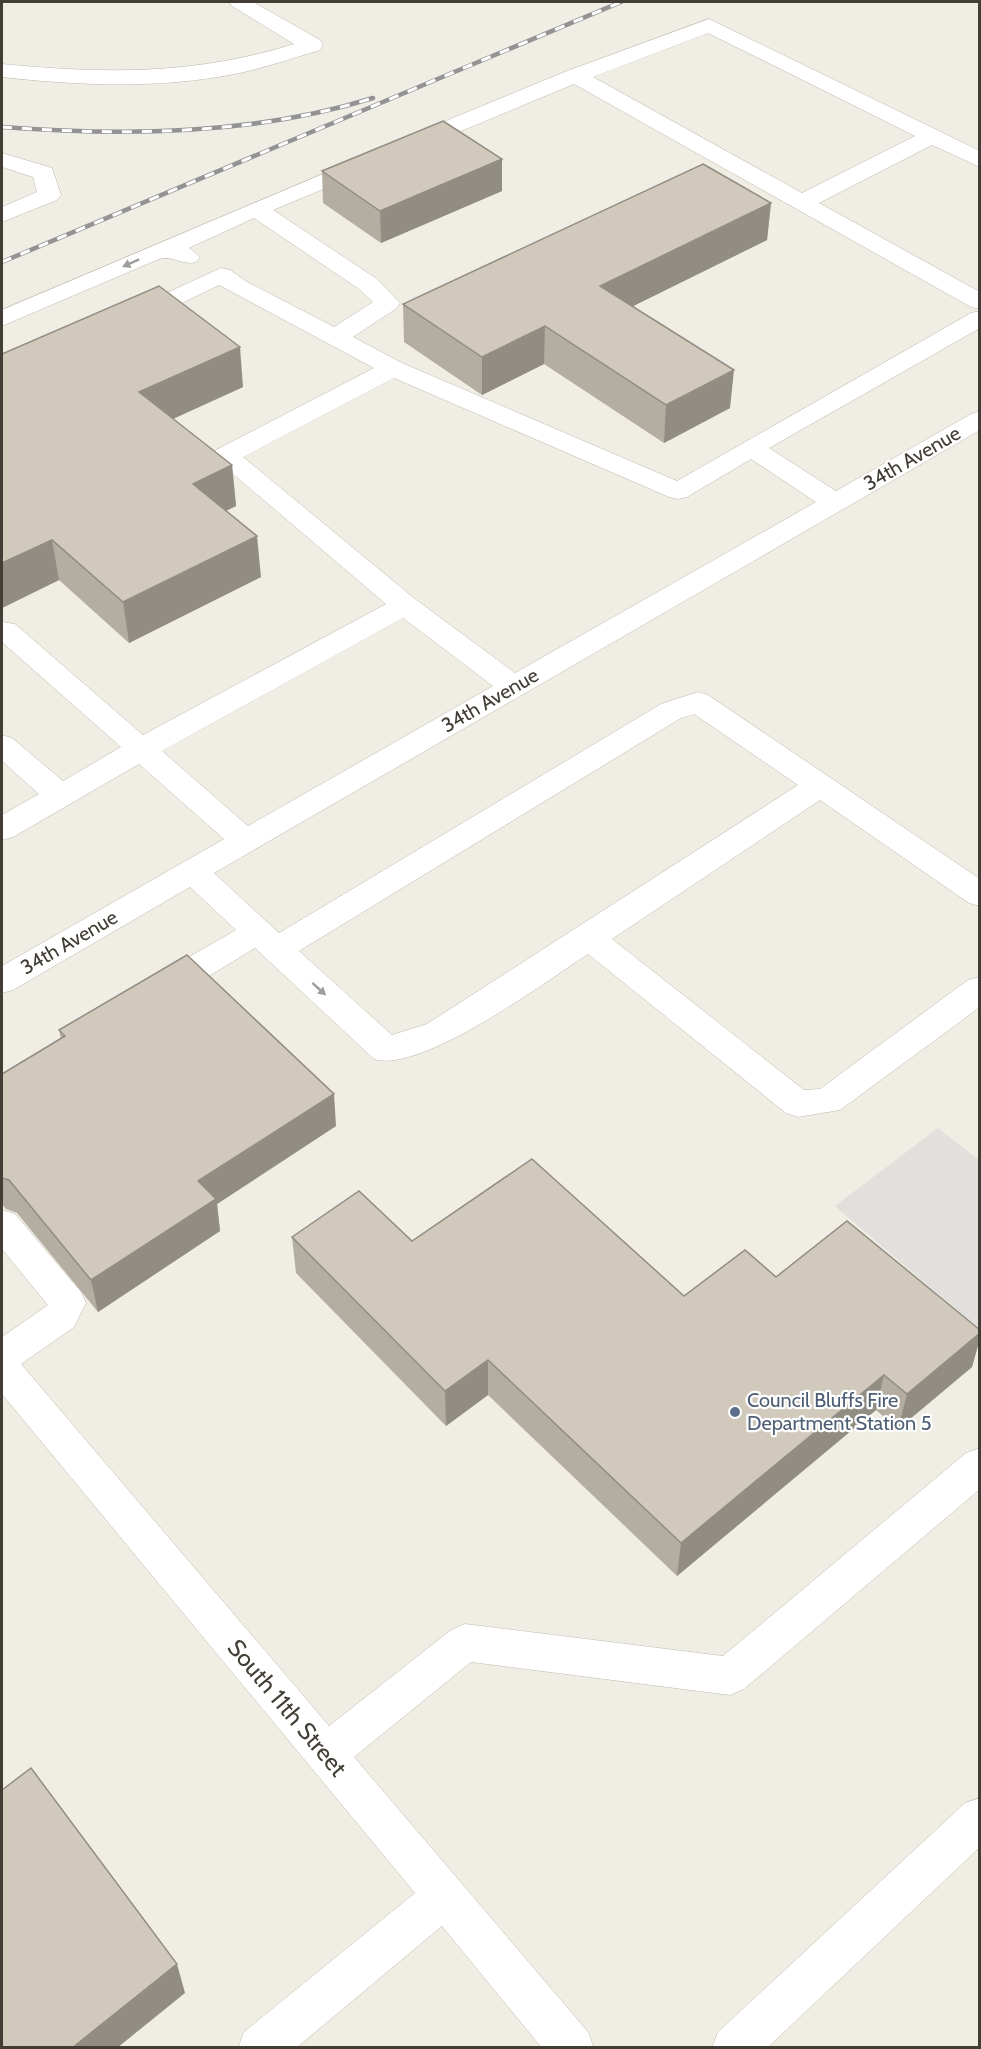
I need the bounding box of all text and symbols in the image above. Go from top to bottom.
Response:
one-way arrow [122,258,139,267]
street label: 34th Avenue [859,421,965,495]
street label: 34th Avenue [437,663,543,737]
street label: 34th Avenue [16,905,122,979]
one-way arrow [311,982,326,995]
place label: Council Bluffs Fire Department Station 5 [747,1388,932,1435]
marker: Council Bluffs Fire Department Station 5 [728,1405,742,1419]
street label: South 11th Street [222,1633,353,1782]

